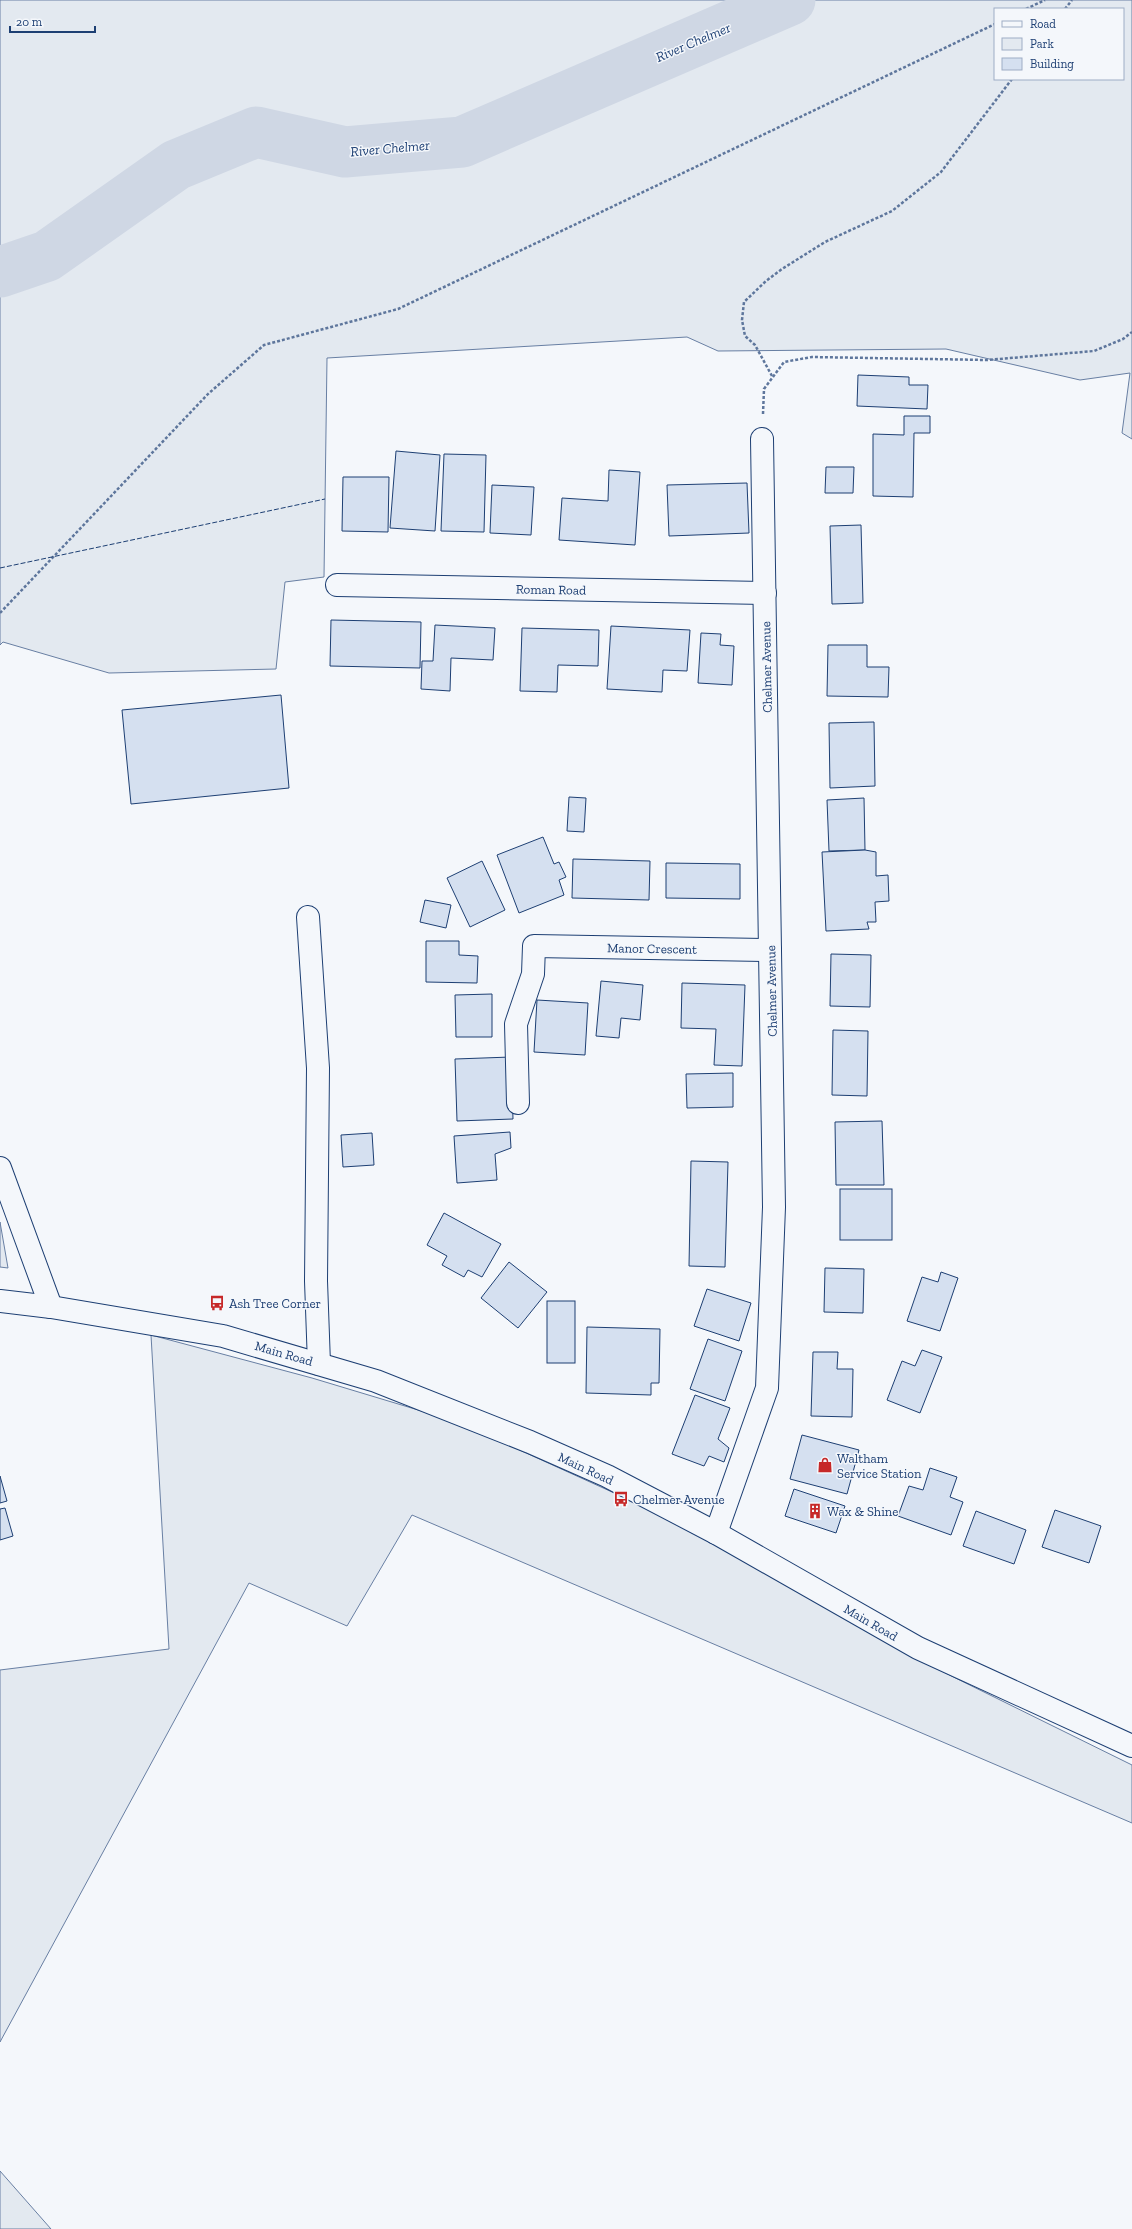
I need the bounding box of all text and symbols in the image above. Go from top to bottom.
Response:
scale bar [10,8,95,34]
legend [994,8,1124,80]
text: 20 m [16,15,43,29]
text: Road [1030,17,1056,31]
water label: River Chelmer [653,19,733,66]
text: Park [1030,37,1055,51]
text: Building [1030,57,1074,71]
water label: River Chelmer [350,137,431,160]
street label: Roman Road [516,581,586,598]
street label: Chelmer Avenue [758,621,775,713]
street label: Manor Crescent [607,940,697,957]
street label: Chelmer Avenue [763,945,780,1037]
bus stop icon: Ash Tree Corner [208,1294,226,1312]
place label: Ash Tree Corner [229,1296,321,1311]
street label: Main Road [253,1338,315,1369]
street label: Main Road [556,1449,616,1488]
place label: Waltham Service Station [837,1451,922,1481]
shop icon: Waltham Service Station [816,1456,834,1474]
bus stop icon: Chelmer Avenue [612,1490,630,1508]
place label: Chelmer Avenue [633,1492,725,1507]
building icon: Wax & Shine [806,1502,824,1520]
place label: Wax & Shine [827,1504,898,1519]
street label: Main Road [841,1601,900,1644]

